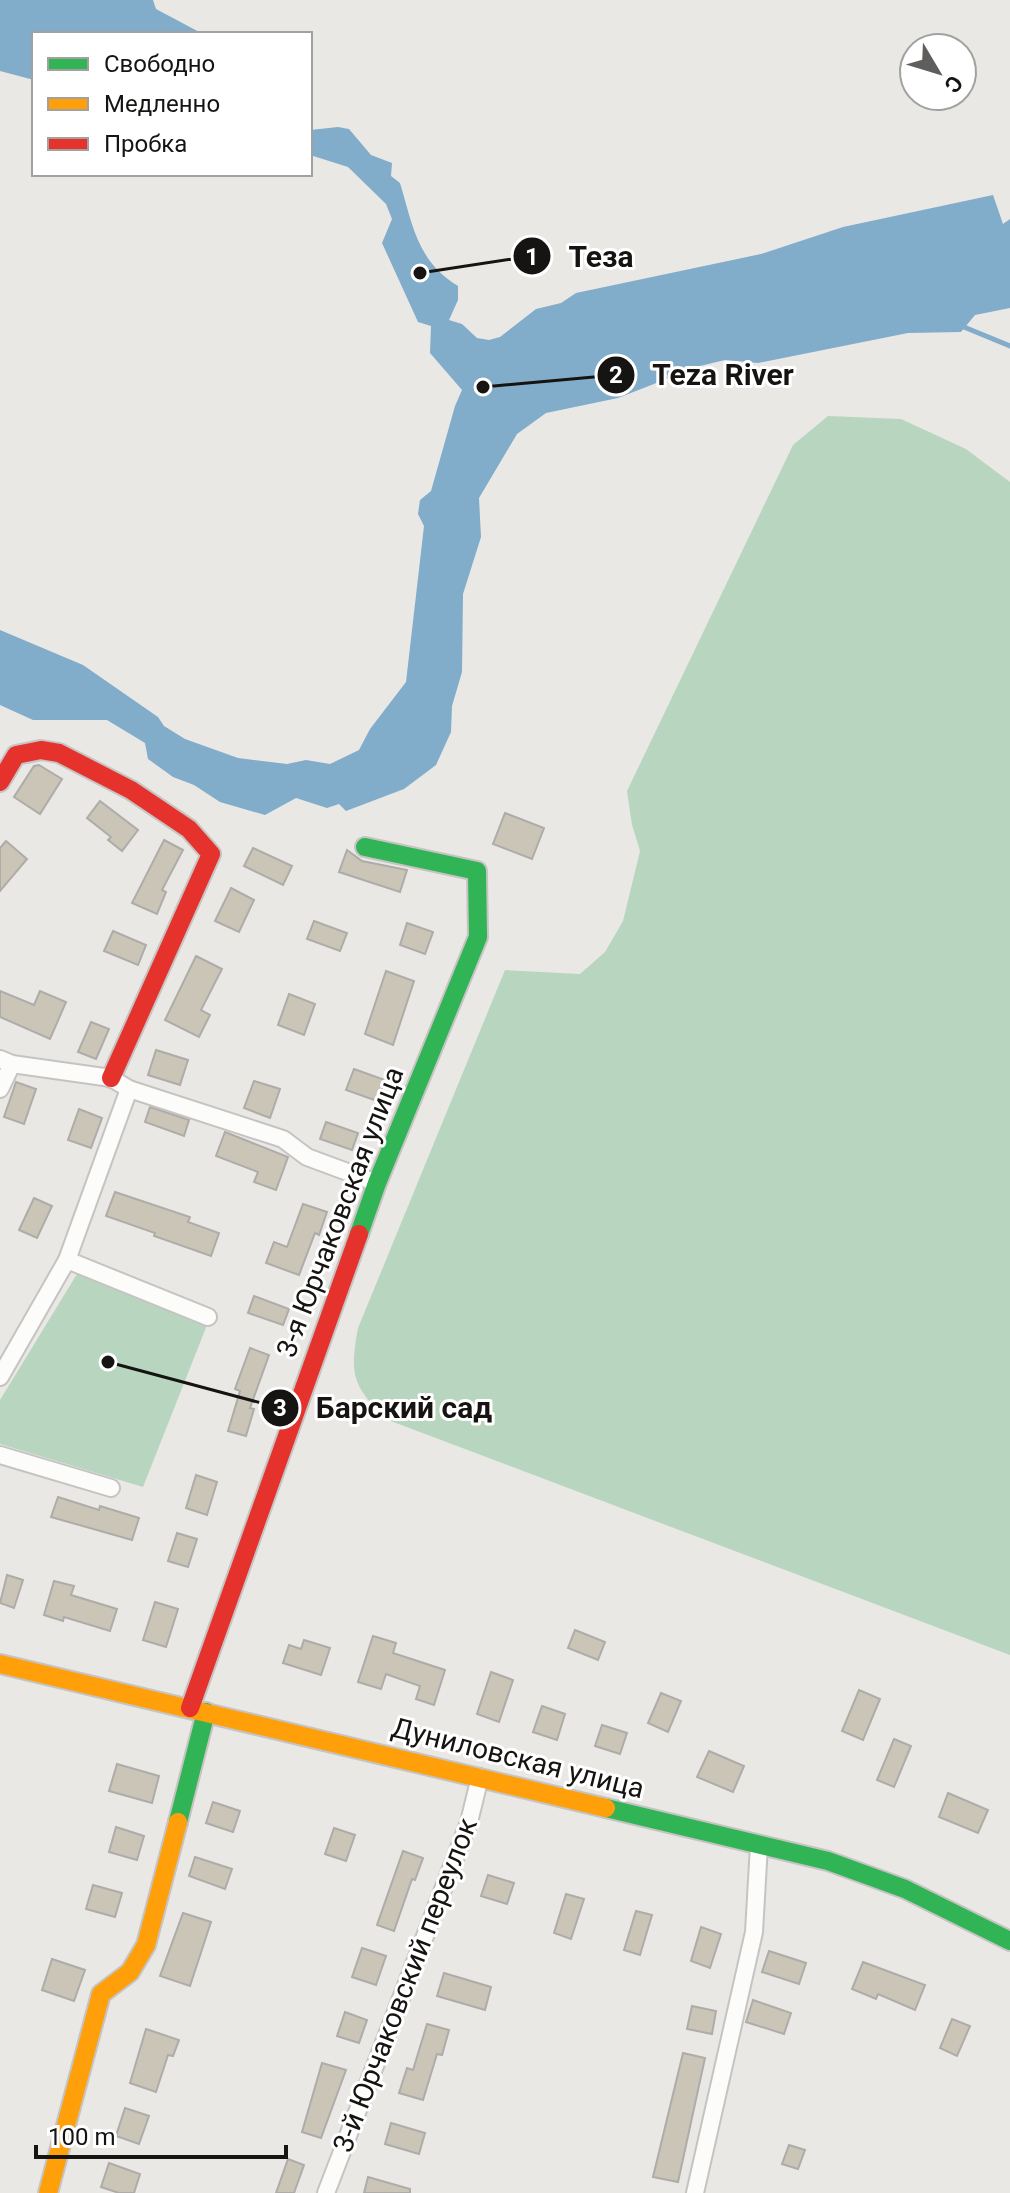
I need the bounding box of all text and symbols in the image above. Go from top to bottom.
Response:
legend [32,32,312,176]
north arrow [898,32,978,112]
text: Свободно [104,50,215,78]
text: С [939,71,968,97]
text: Медленно [104,90,220,118]
text: Пробка [104,130,187,158]
callout: Теза [512,229,649,283]
text: Теза [569,239,633,274]
text: 1 [525,243,539,271]
callout: Teza River [596,348,810,402]
text: Teza River [652,357,794,392]
text: 2 [609,361,623,389]
street label: 3-я Юрчаковская улица [269,1062,411,1362]
callout: Барский сад [260,1381,509,1435]
text: Барский сад [316,1390,492,1425]
text: 3 [273,1394,287,1422]
street label: Дуниловская улица [388,1711,648,1805]
street label: 3-й Юрчаковский переулок [326,1813,484,2157]
scale bar [36,2109,286,2159]
text: 100 m [48,2123,115,2151]

